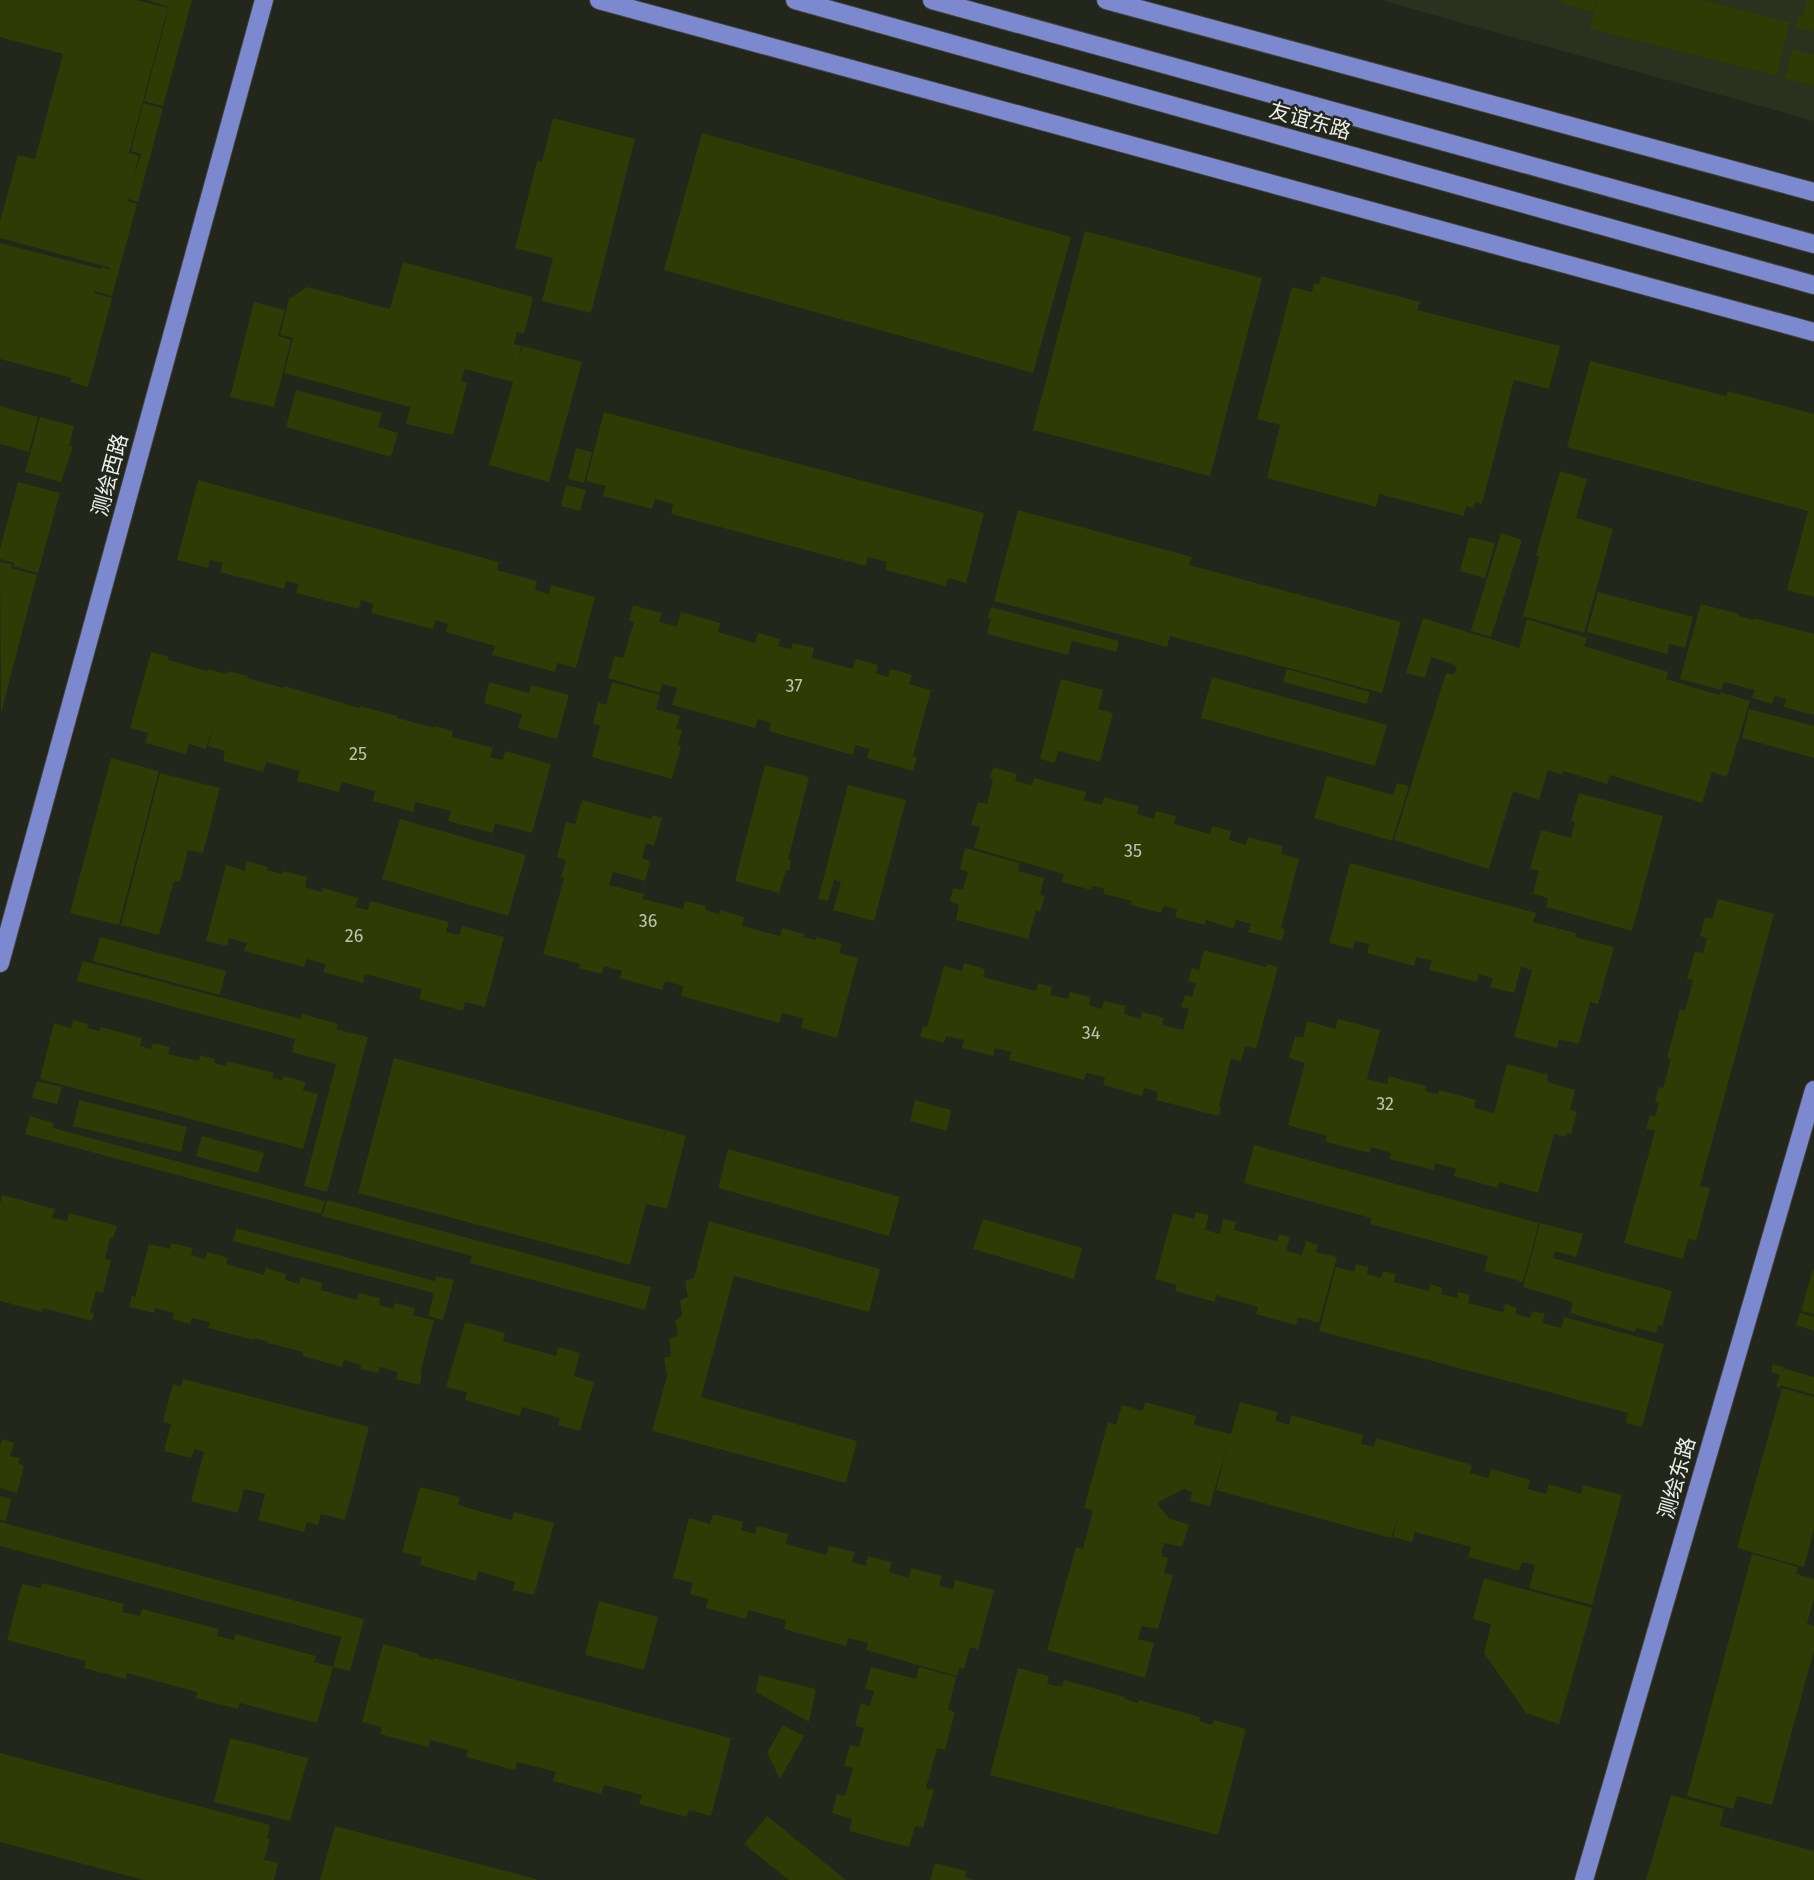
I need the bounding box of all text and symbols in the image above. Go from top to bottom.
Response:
street label: 友谊东路 [1266,97,1354,145]
street label: 测绘西路 [87,431,133,519]
house number: 37 [786,675,802,697]
house number: 25 [349,743,367,765]
house number: 35 [1124,840,1142,862]
house number: 36 [639,910,657,932]
house number: 26 [345,925,363,947]
house number: 34 [1082,1022,1101,1044]
house number: 32 [1376,1093,1394,1115]
street label: 测绘东路 [1653,1434,1701,1522]

